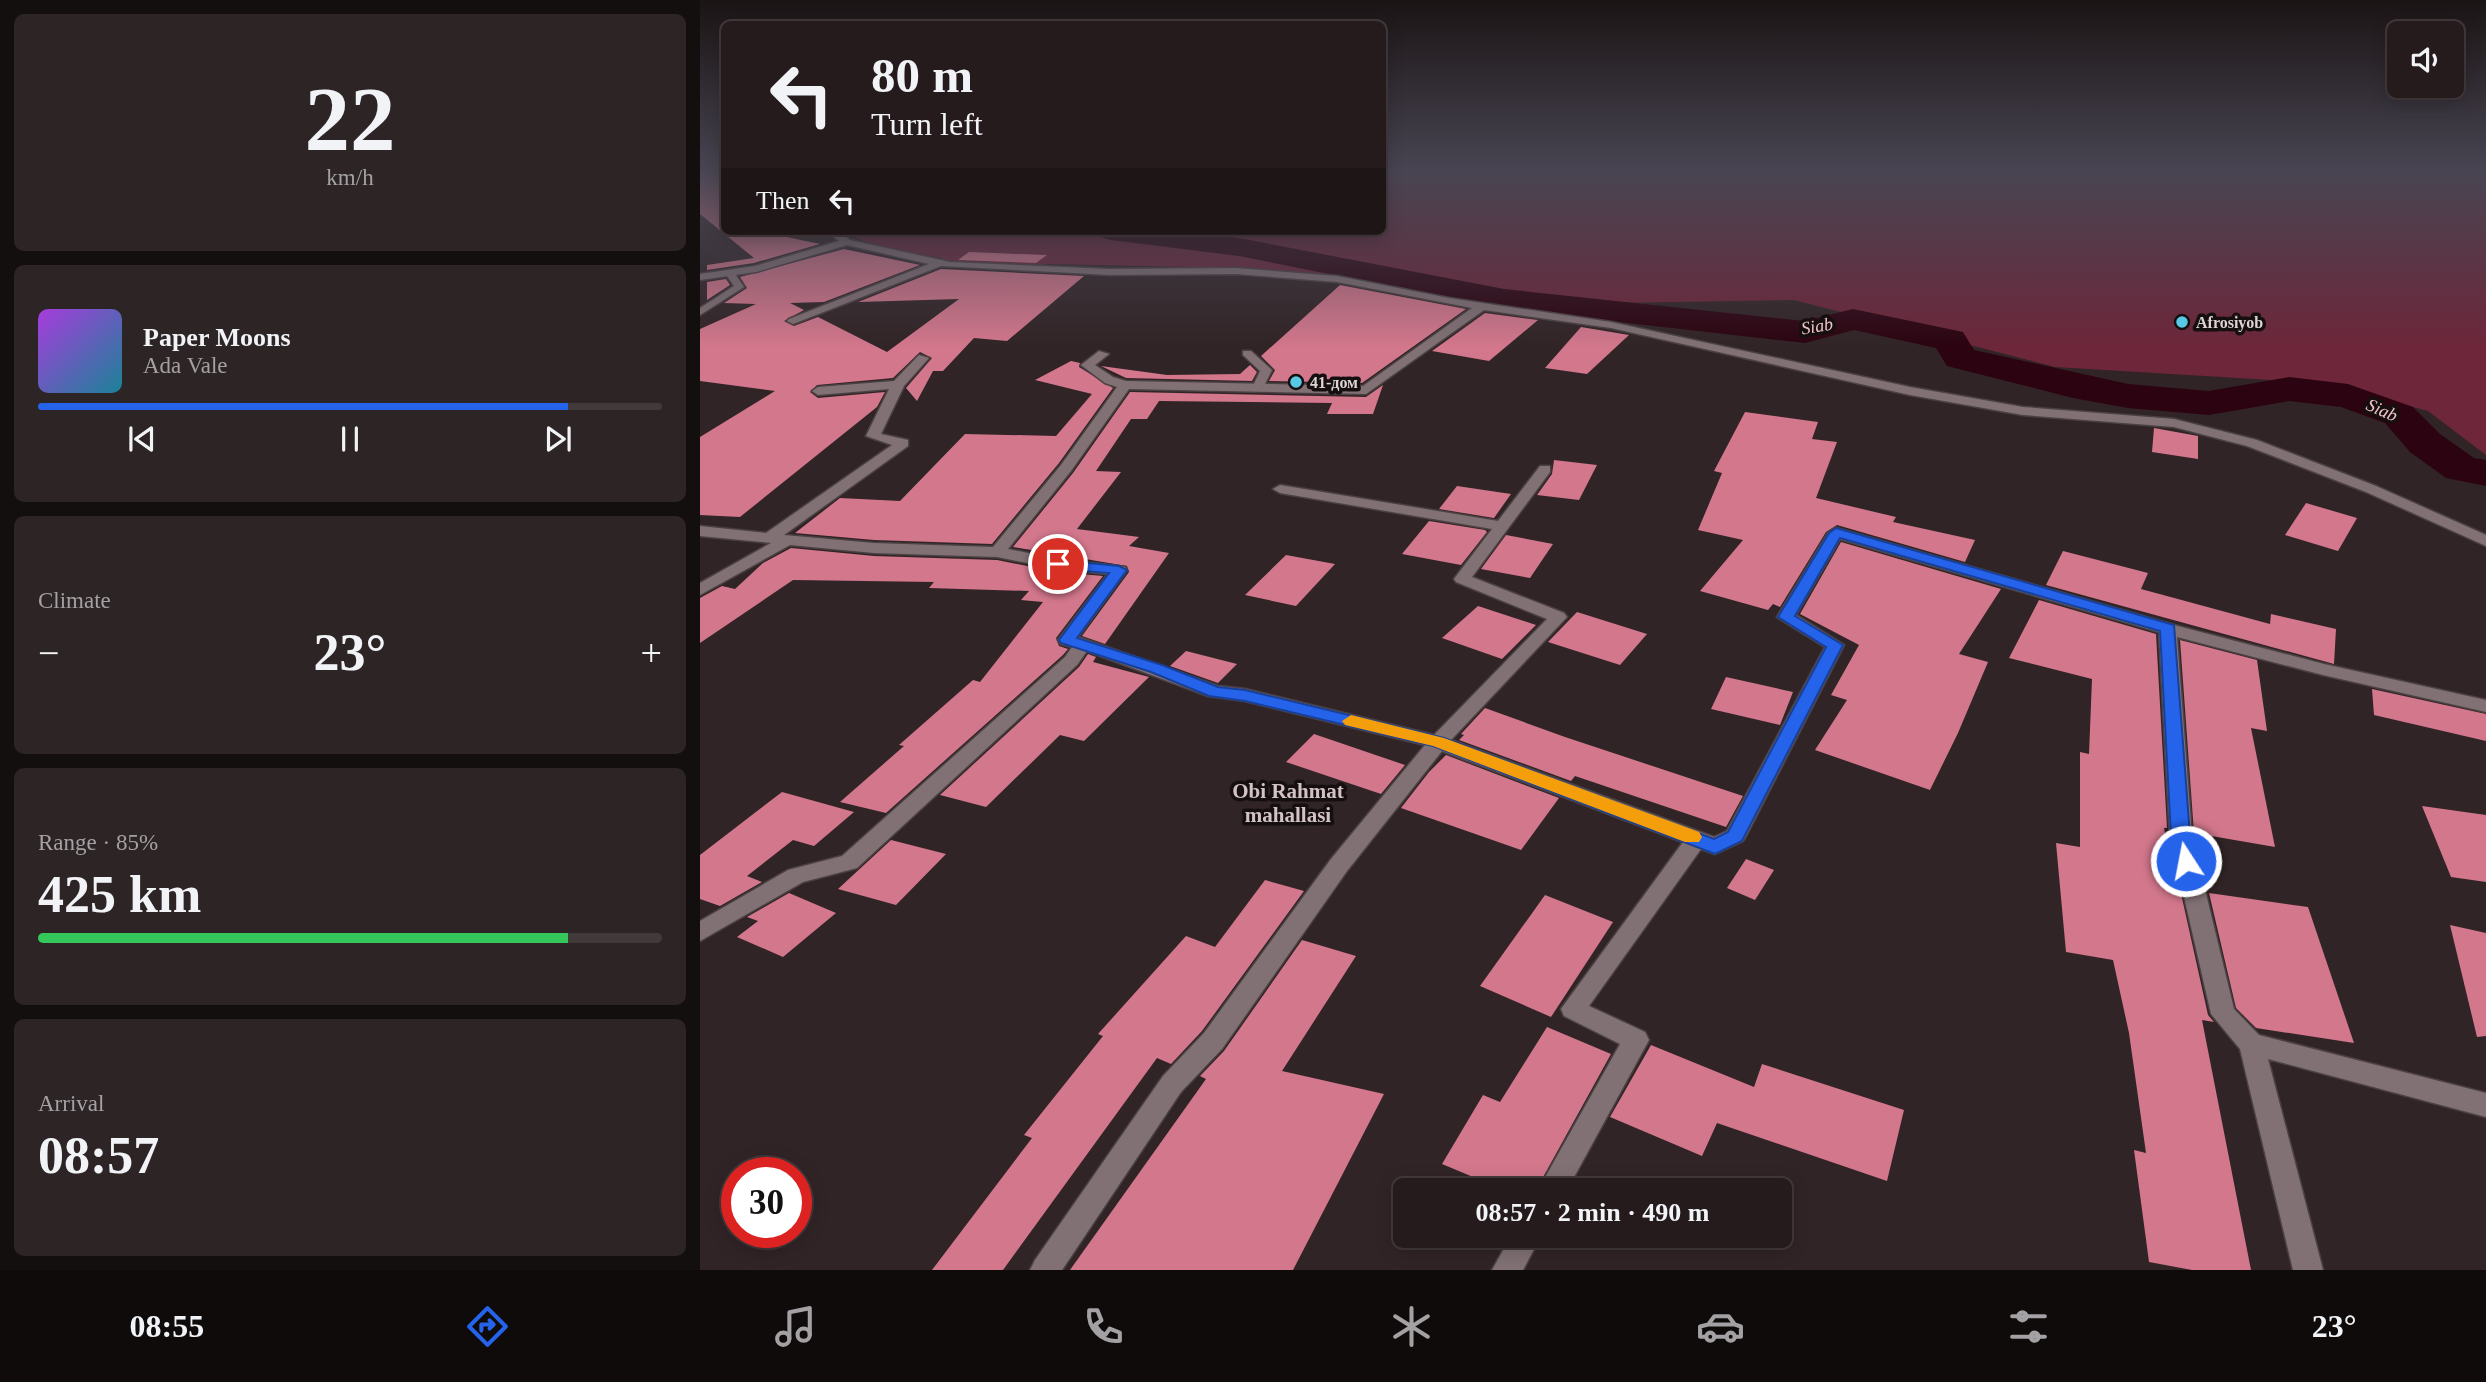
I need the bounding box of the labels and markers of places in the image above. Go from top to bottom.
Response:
marker: Afrosiyob [2174,314,2190,330]
place label: Afrosiyob [2196,314,2263,332]
marker: 41-дом [1288,374,1304,390]
place label: 41-дом [1310,374,1358,391]
pin [1028,534,1088,594]

